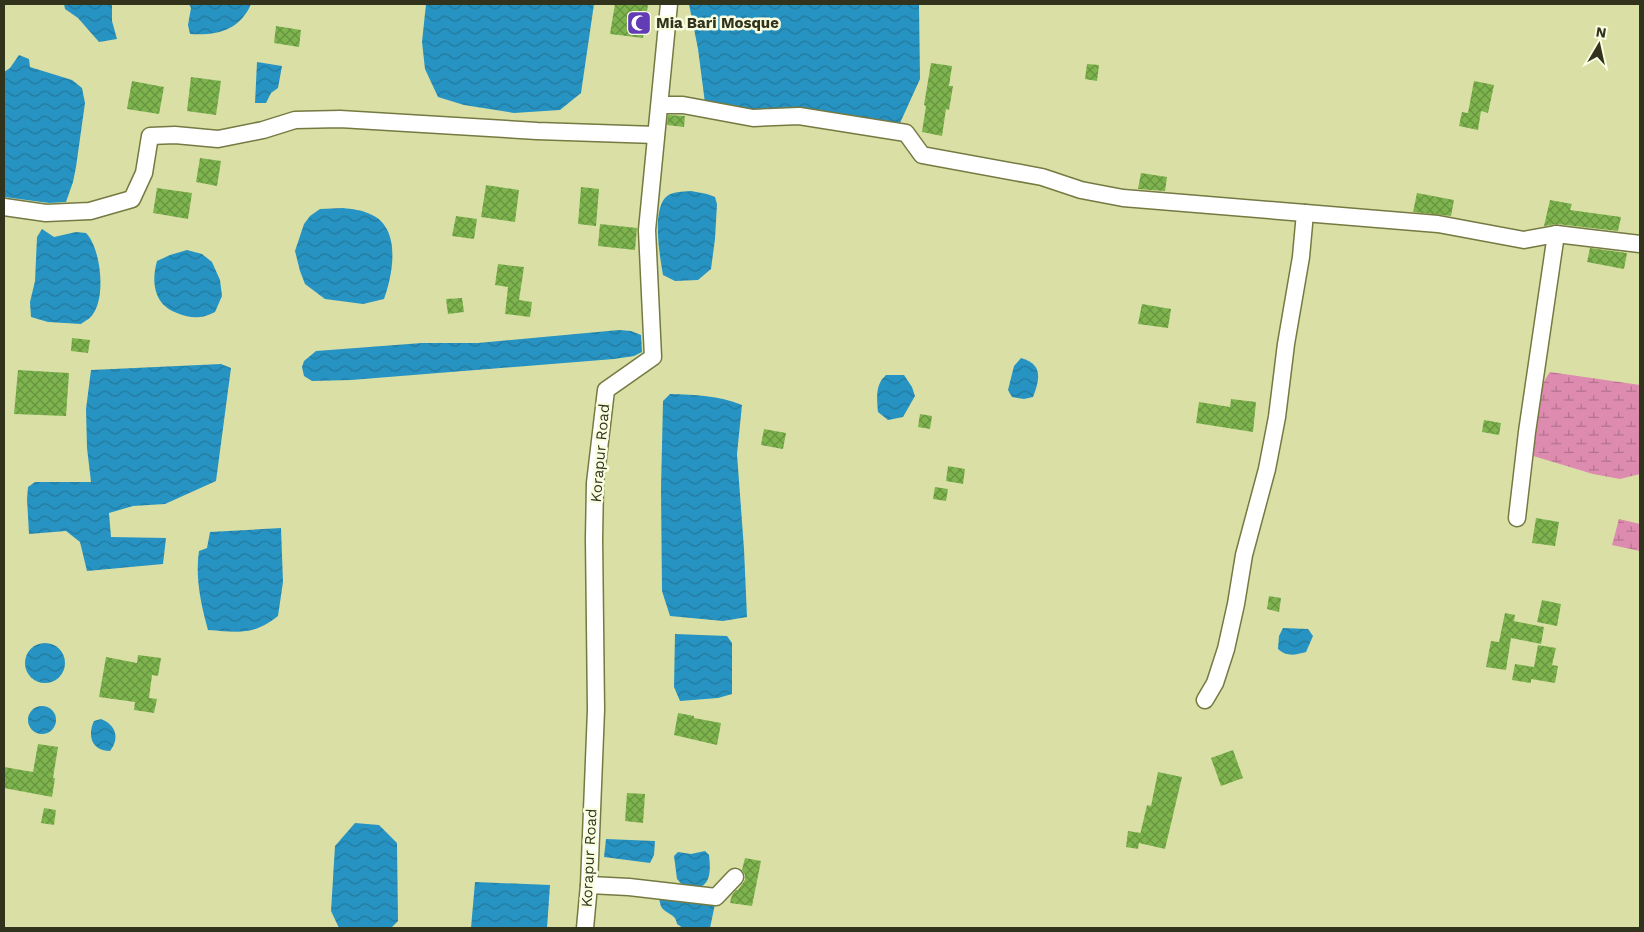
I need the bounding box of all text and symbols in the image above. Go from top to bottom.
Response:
mosque icon: Mia Bari Mosque [626,10,652,36]
place label: Mia Bari Mosque [656,14,779,32]
north arrow [1574,20,1624,70]
text: N [1595,23,1607,41]
street label: Korapur Road [587,403,613,503]
street label: Korapur Road [577,808,601,908]

